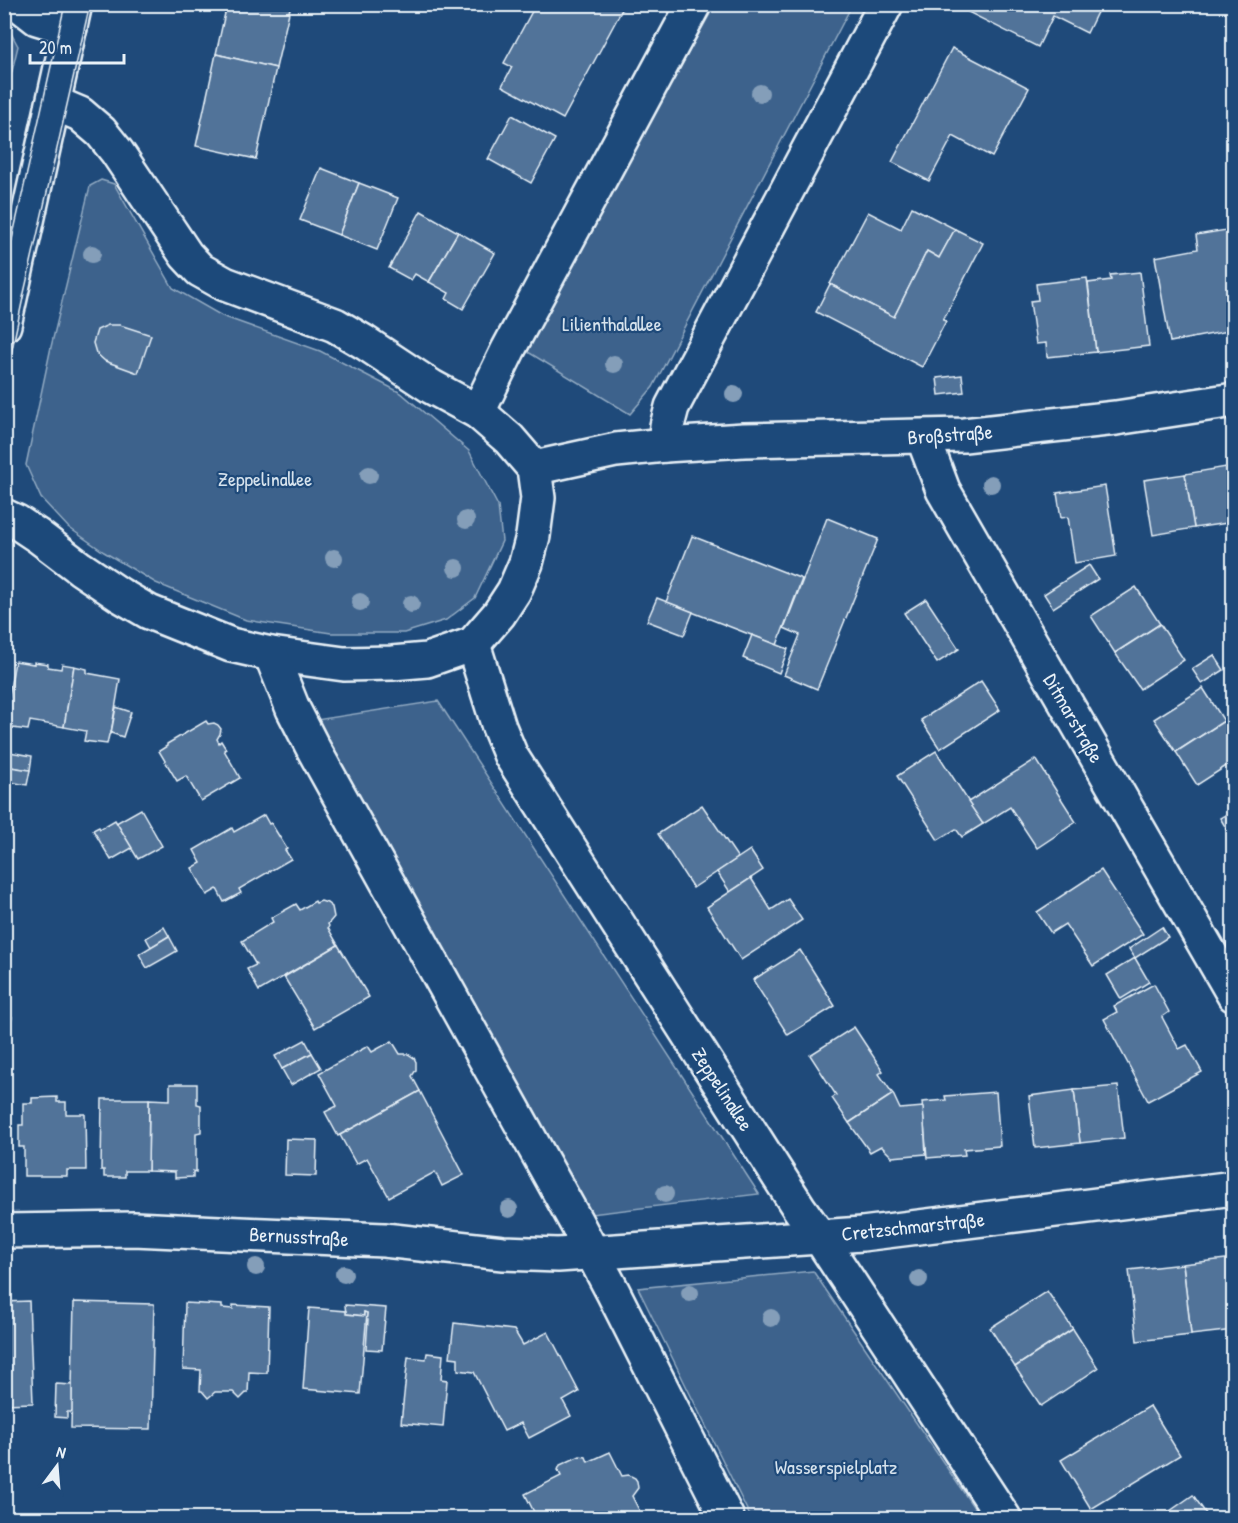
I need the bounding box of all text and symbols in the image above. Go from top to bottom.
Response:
scale bar [30,27,124,65]
text: 20 m [39,35,72,60]
park label: Lilienthalallee [562,310,662,337]
street label: Broßstraße [907,418,993,450]
park label: Zeppelinallee [218,465,312,492]
street label: Ditmarstraße [1038,669,1110,768]
street label: Zeppelinallee [686,1042,760,1136]
street label: Cretzschmarstraße [840,1205,986,1247]
street label: Bernusstraße [249,1220,349,1252]
north arrow [27,1436,87,1496]
text: N [54,1440,69,1463]
park label: Wasserspielplatz [775,1453,898,1480]

